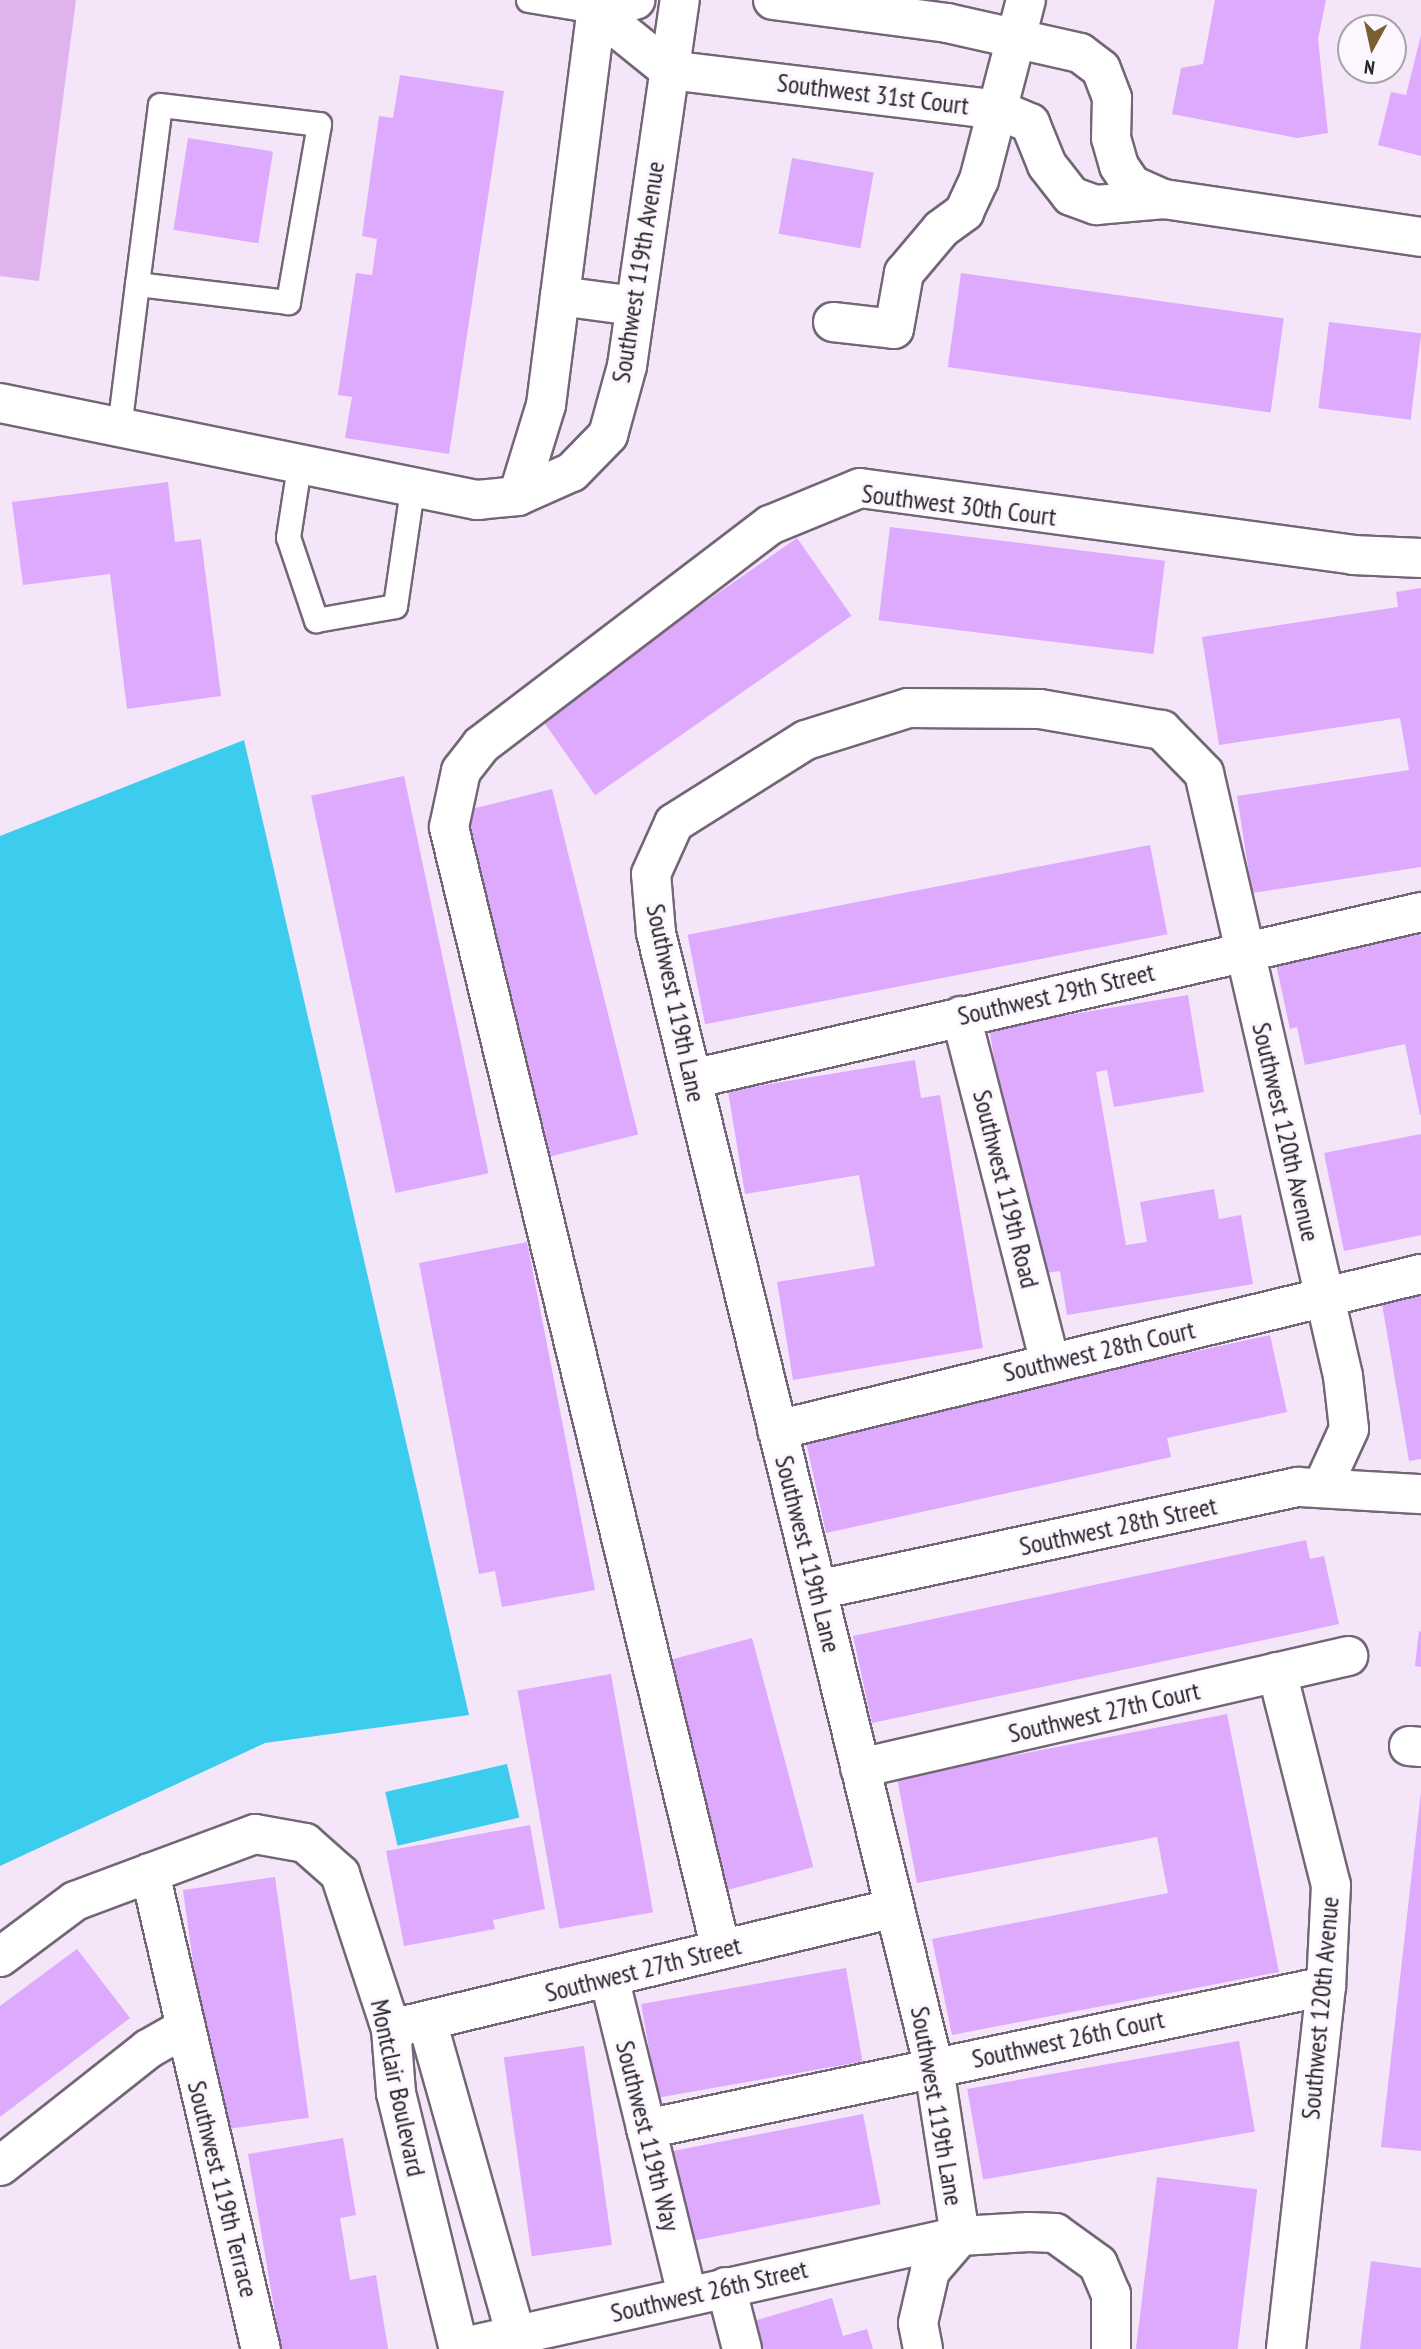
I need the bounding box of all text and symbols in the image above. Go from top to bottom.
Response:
north arrow [1337,14,1407,84]
text: N [1363,55,1376,80]
street label: Southwest 31st Court [775,67,971,121]
street label: Southwest 119th Avenue [605,159,671,385]
street label: Southwest 30th Court [860,478,1058,532]
street label: Southwest 119th Lane [640,901,712,1105]
street label: Southwest 29th Street [955,956,1157,1032]
street label: Southwest 120th Avenue [1246,1019,1326,1245]
street label: Southwest 119th Road [966,1087,1046,1291]
street label: Southwest 28th Court [1000,1314,1198,1388]
street label: Southwest 119th Lane [768,1452,848,1656]
street label: Southwest 28th Street [1017,1490,1219,1562]
street label: Southwest 27th Court [1005,1675,1203,1749]
street label: Southwest 120th Avenue [1295,1895,1345,2121]
street label: Southwest 27th Street [542,1930,744,2008]
street label: Montclair Boulevard [364,1997,432,2179]
street label: Southwest 26th Court [969,2003,1167,2075]
street label: Southwest 119th Lane [904,2004,970,2208]
street label: Southwest 119th Way [609,2037,687,2235]
street label: Southwest 119th Terrace [181,2077,265,2301]
street label: Southwest 26th Street [608,2253,810,2329]

